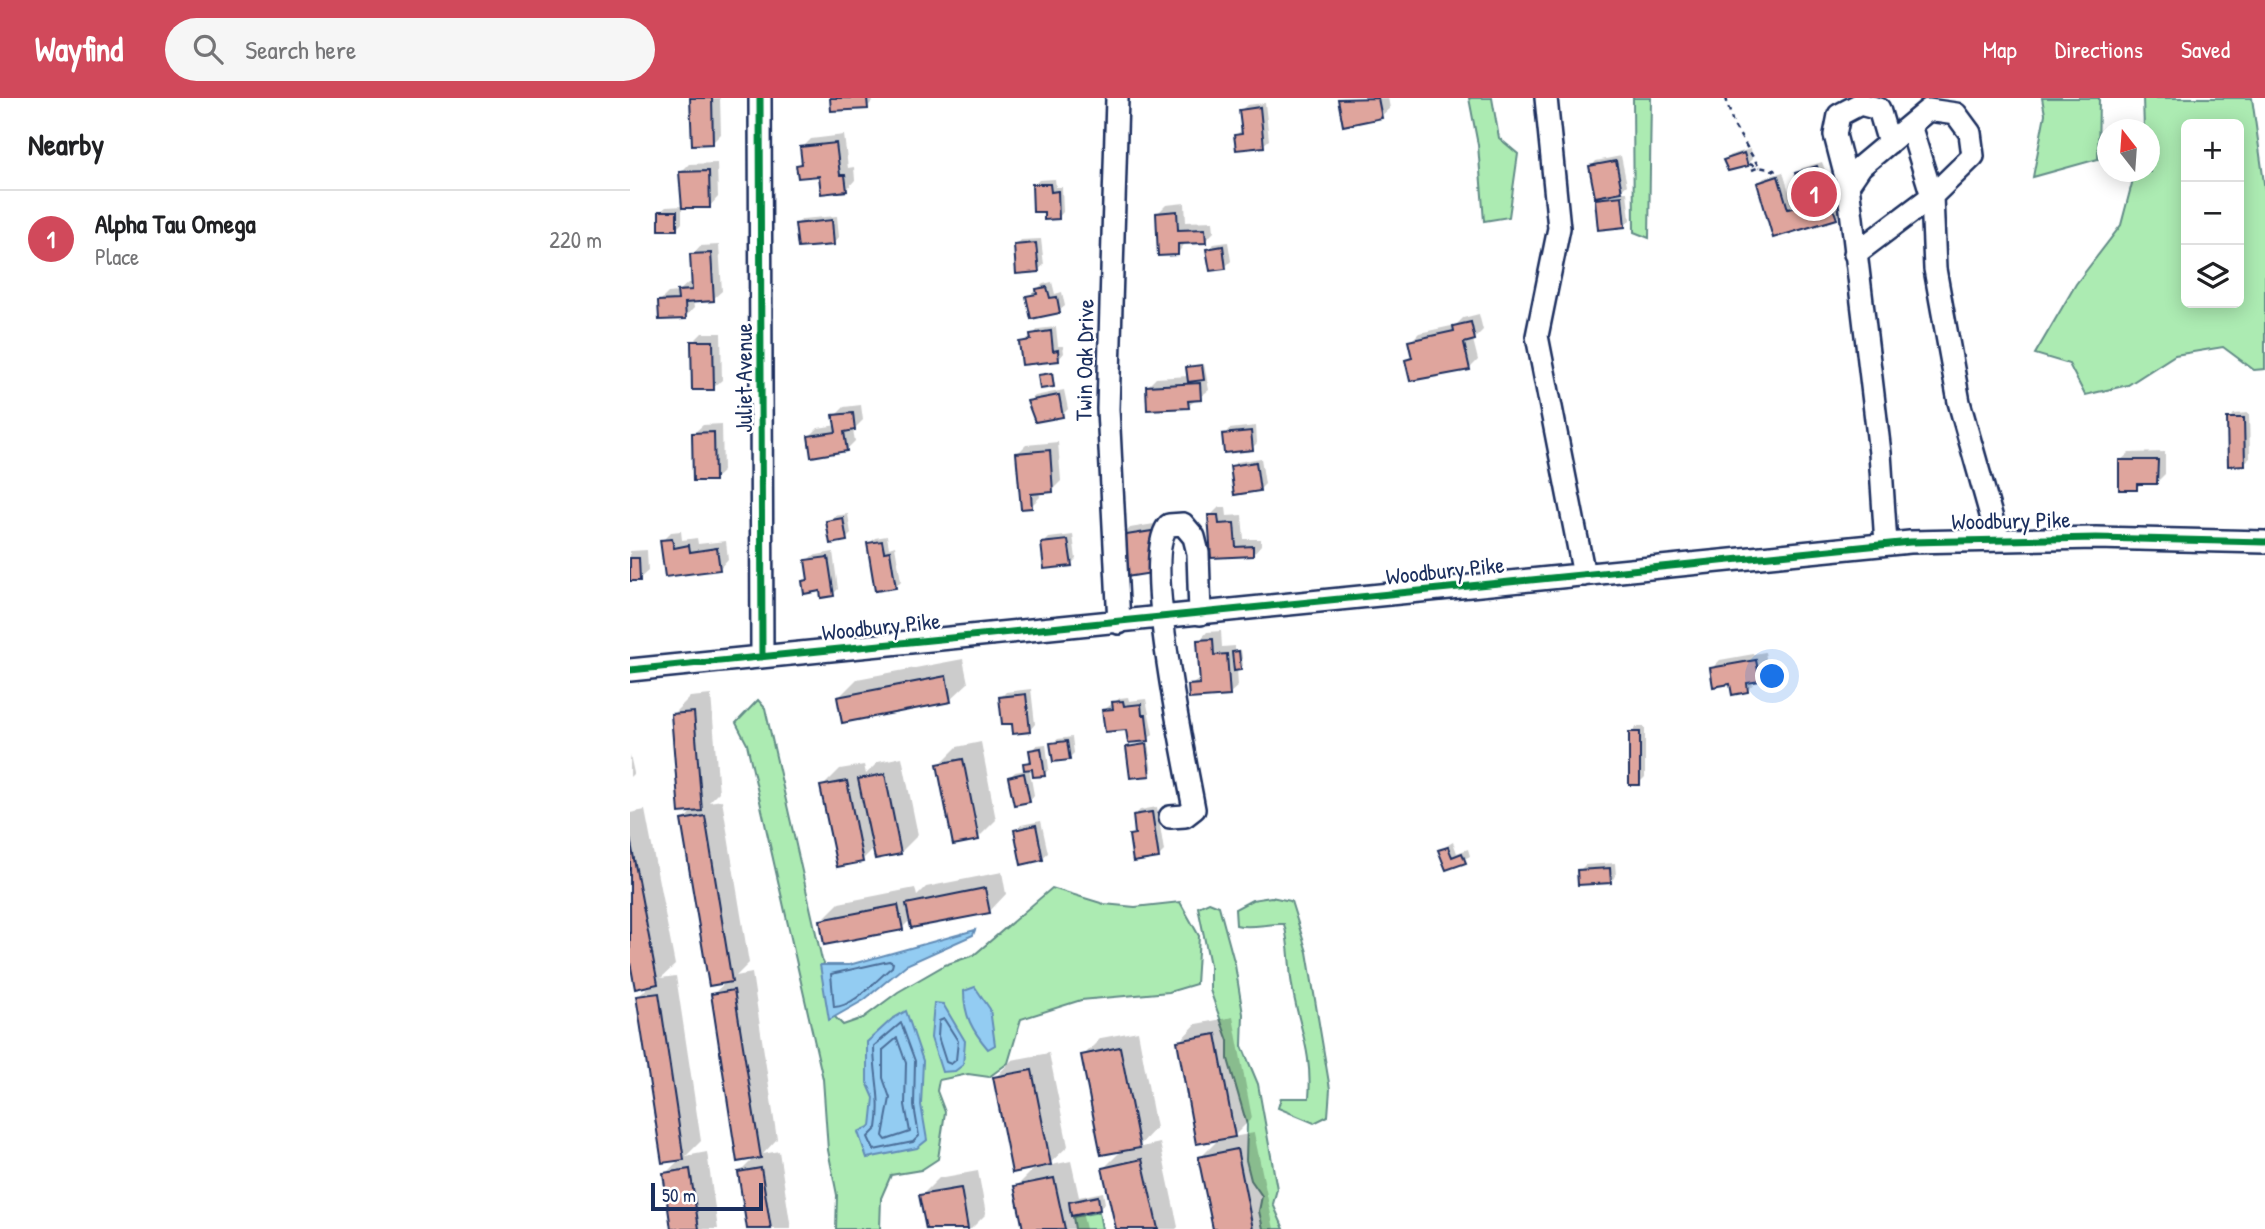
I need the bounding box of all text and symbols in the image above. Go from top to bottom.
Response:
search box [165,18,655,81]
text: Wayfind [35,27,123,71]
icon: search [189,30,227,68]
text: Search here [245,32,356,67]
text: Map [1983,33,2017,65]
text: Directions [2055,33,2143,65]
text: Saved [2181,33,2230,65]
north arrow [2097,119,2160,182]
map controls [2181,119,2244,308]
button: + [2181,119,2244,182]
text: Nearby [28,124,104,164]
pin: 1 [1791,168,1837,220]
button: − [2181,182,2244,245]
text: Alpha Tau Omega [95,206,256,241]
text: 1 [47,224,55,255]
text: 220 m [549,224,602,255]
text: Place [95,241,139,272]
button: layers [2181,245,2244,308]
street label: Twin Oak Drive [1067,299,1101,421]
street label: Juliet Avenue [728,323,759,433]
street label: Woodbury Pike [1951,503,2071,537]
street label: Woodbury Pike [1384,548,1506,592]
street label: Woodbury Pike [820,604,942,648]
your location [1755,659,1789,693]
scale bar [651,1180,763,1212]
text: 50 m [662,1182,696,1208]

